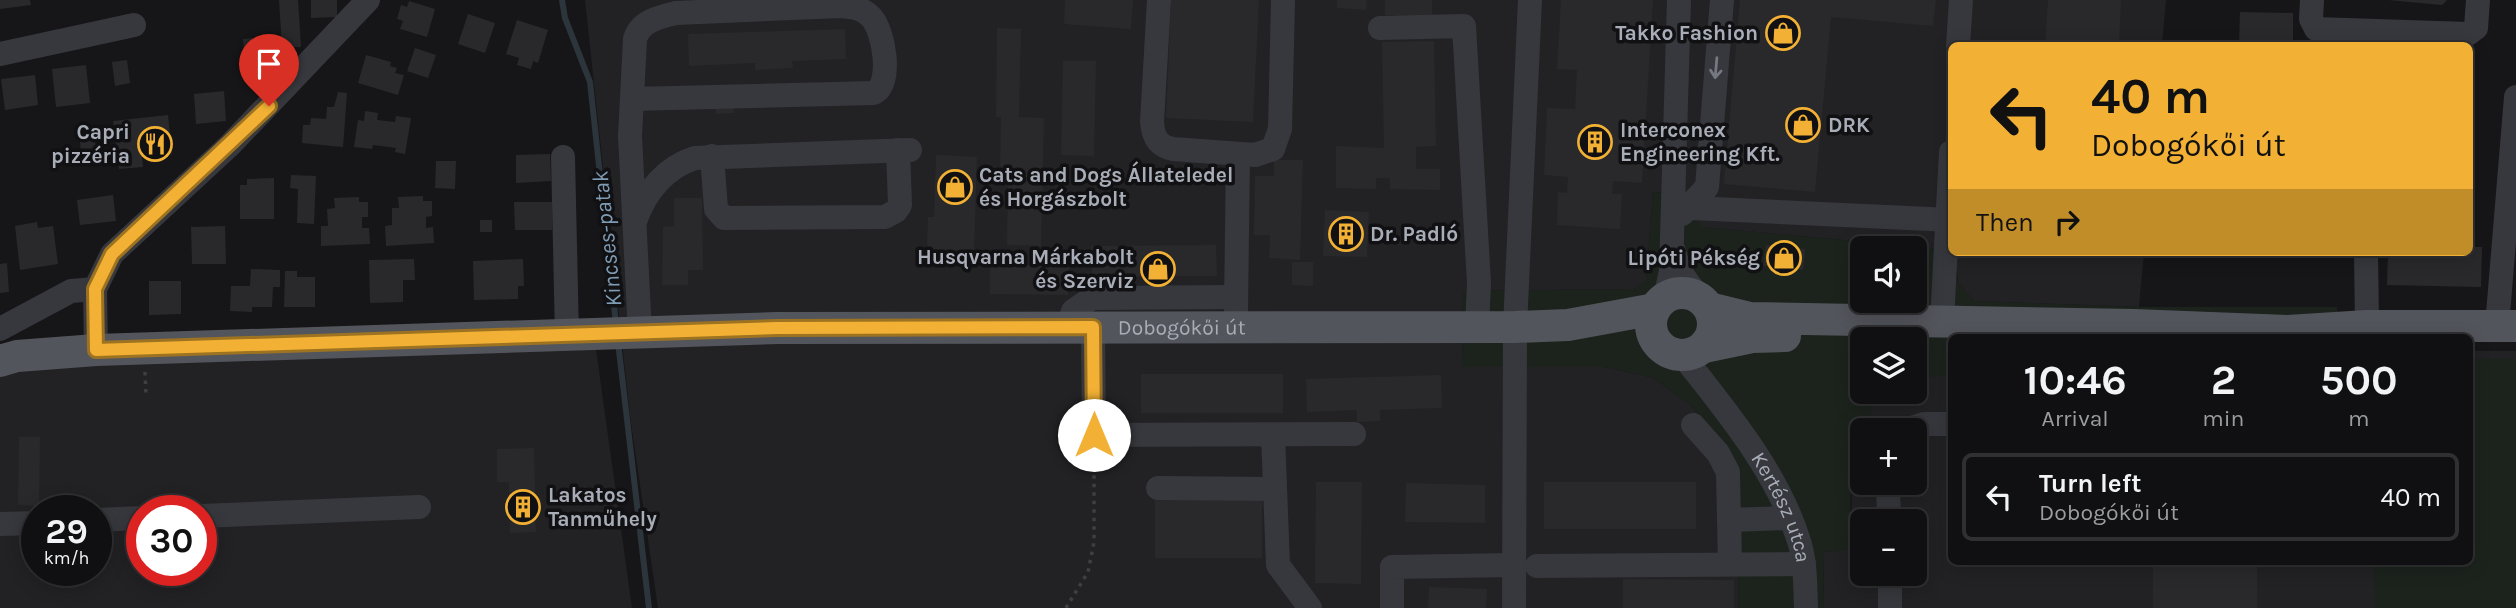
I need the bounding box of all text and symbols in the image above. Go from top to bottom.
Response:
shop icon: Takko Fashion [1764,14,1802,52]
place label: Takko Fashion [1615,21,1758,45]
pin [239,34,299,106]
icon: arrive [250,45,288,83]
one-way arrow [1709,56,1722,79]
text: 40 m [2091,68,2210,125]
icon: left [1976,70,2067,161]
shop icon: DRK [1784,106,1822,144]
place label: DRK [1828,113,1870,137]
place label: Interconex Engineering Kft. [1620,118,1780,166]
place label: Capri pizzéria [51,120,130,168]
building icon: Interconex Engineering Kft. [1576,123,1614,161]
restaurant icon: Capri pizzéria [136,125,174,163]
text: Dobogókői út [2091,127,2286,164]
place label: Cats and Dogs Állateledel és Horgászbolt [979,161,1233,211]
shop icon: Cats and Dogs Állateledel és Horgászbolt [936,168,974,206]
water label: Kincses-patak [586,169,628,308]
icon: right [2048,203,2086,241]
text: Then [1976,207,2034,238]
building icon: Dr. Padló [1327,215,1365,253]
place label: Dr. Padló [1370,222,1458,246]
map controls [1850,236,1927,586]
button: sound [1850,236,1927,313]
shop icon: Lipóti Pékség [1765,239,1803,277]
place label: Husqvarna Márkabolt és Szerviz [917,245,1134,293]
place label: Lipóti Pékség [1627,246,1760,270]
shop icon: Husqvarna Márkabolt és Szerviz [1139,250,1177,288]
street label: Dobogókői út [1118,315,1246,340]
button: layers [1850,327,1927,404]
text: 10:46 [2023,355,2127,405]
text: 2 [2211,355,2236,405]
text: 500 [2320,355,2398,405]
position arrow [1057,398,1131,472]
text: Arrival [2041,405,2109,432]
text: min [2202,405,2245,432]
text: m [2348,405,2370,432]
button: + [1850,418,1927,495]
street label: Kertész utca [1746,448,1816,564]
text: Turn left [2039,468,2141,499]
icon: left [1980,478,2018,516]
text: 40 m [2381,482,2441,513]
place label: Lakatos Tanműhely [548,483,657,531]
building icon: Lakatos Tanműhely [504,488,542,526]
speed limit sign: 30 [126,495,217,586]
text: Dobogókői út [2039,499,2179,526]
button: − [1850,509,1927,586]
text: 29 [45,511,88,552]
text: km/h [44,547,89,569]

